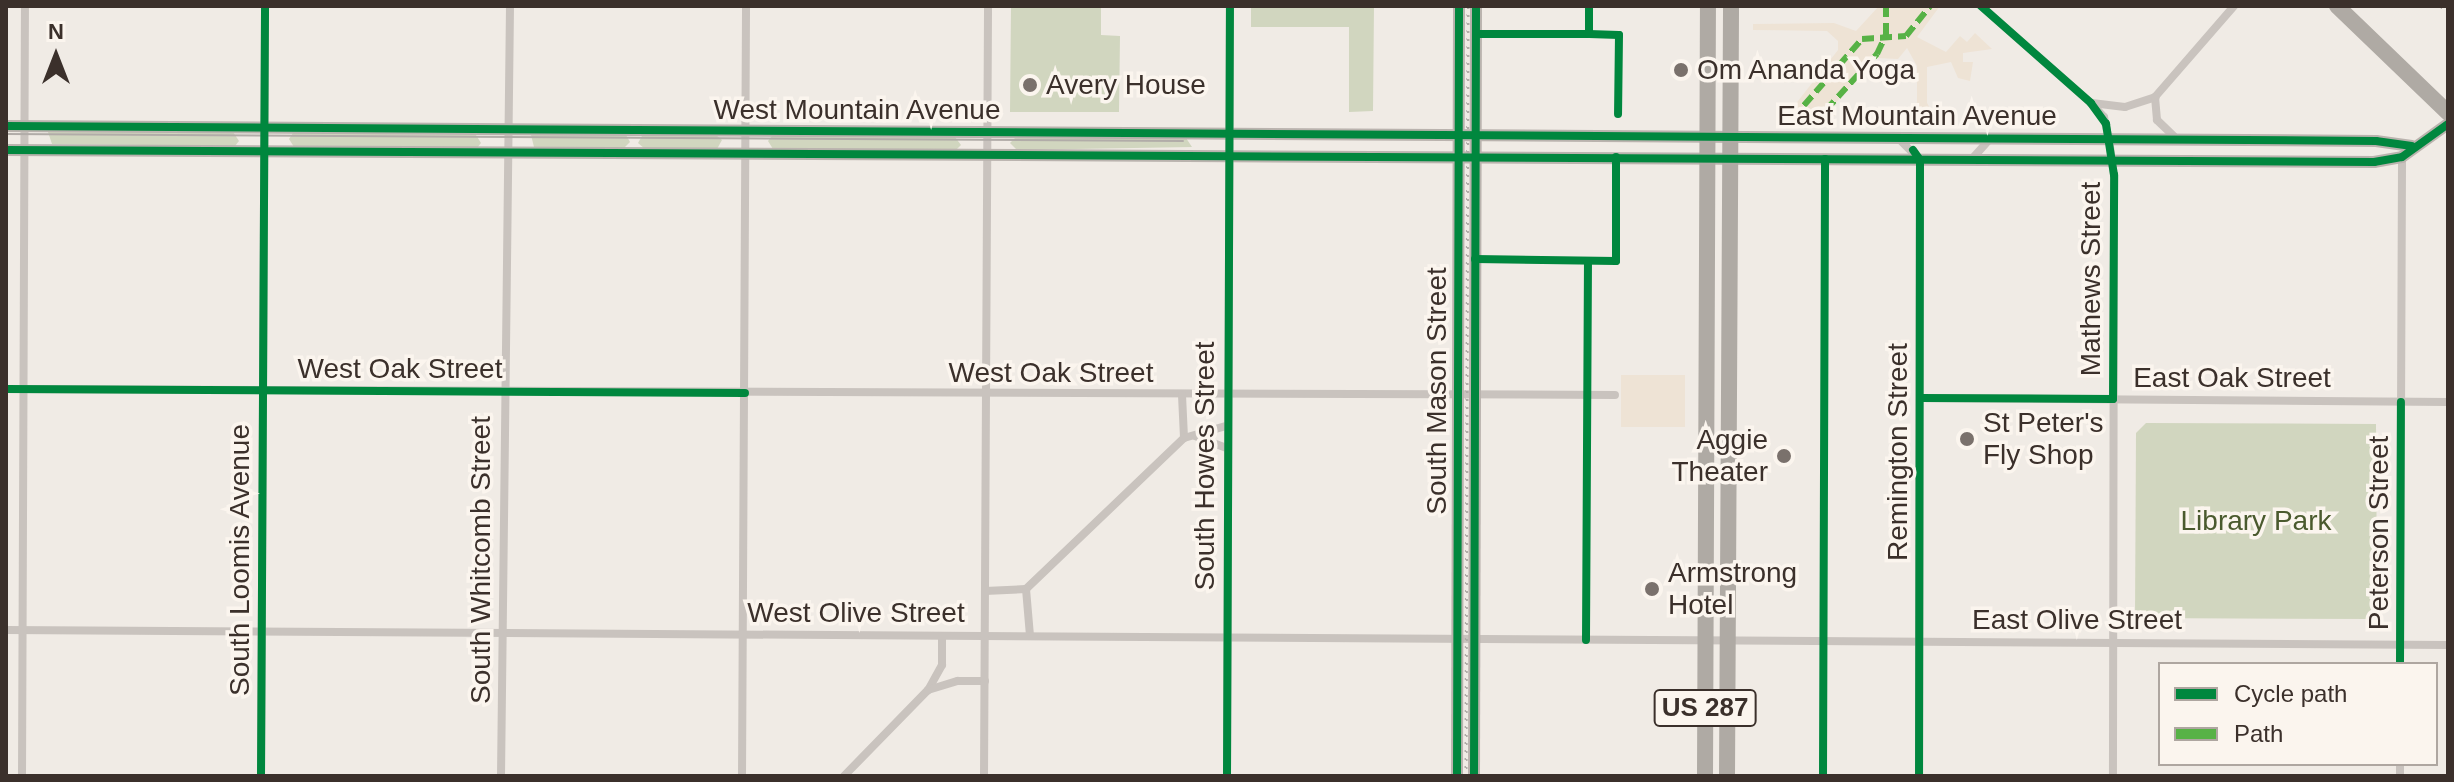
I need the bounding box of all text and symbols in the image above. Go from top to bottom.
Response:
north arrow [16,16,96,96]
text: N [48,19,64,44]
place label: Om Ananda Yoga [1697,53,1917,87]
marker: Om Ananda Yoga [1672,61,1690,79]
place label: Avery House [1046,68,1206,102]
marker: Avery House [1021,76,1039,94]
street label: West Mountain Avenue [713,93,1001,127]
street label: East Mountain Avenue [1776,99,2058,133]
street label: Mathews Street [2074,182,2108,376]
street label: South Mason Street [1420,267,1454,515]
street label: South Howes Street [1188,341,1222,591]
street label: Remington Street [1881,343,1915,561]
street label: West Oak Street [298,352,502,386]
street label: West Oak Street [949,356,1153,390]
street label: East Oak Street [2133,361,2331,395]
place label: St Peter's Fly Shop [1983,406,2104,472]
street label: South Whitcomb Street [464,416,498,704]
street label: South Loomis Avenue [223,423,257,697]
place label: Aggie Theater [1672,423,1768,489]
marker: St Peter's Fly Shop [1958,430,1976,448]
street label: Peterson Street [2362,436,2396,630]
marker: Aggie Theater [1775,447,1793,465]
park label: Library Park [2181,504,2331,538]
place label: Armstrong Hotel [1668,556,1797,622]
marker: Armstrong Hotel [1643,580,1661,598]
street label: West Olive Street [747,596,965,630]
street label: East Olive Street [1972,603,2182,637]
legend [2158,662,2438,766]
text: Cycle path [2234,680,2347,707]
road number: US 287 [1653,686,1757,730]
text: Path [2234,720,2283,747]

